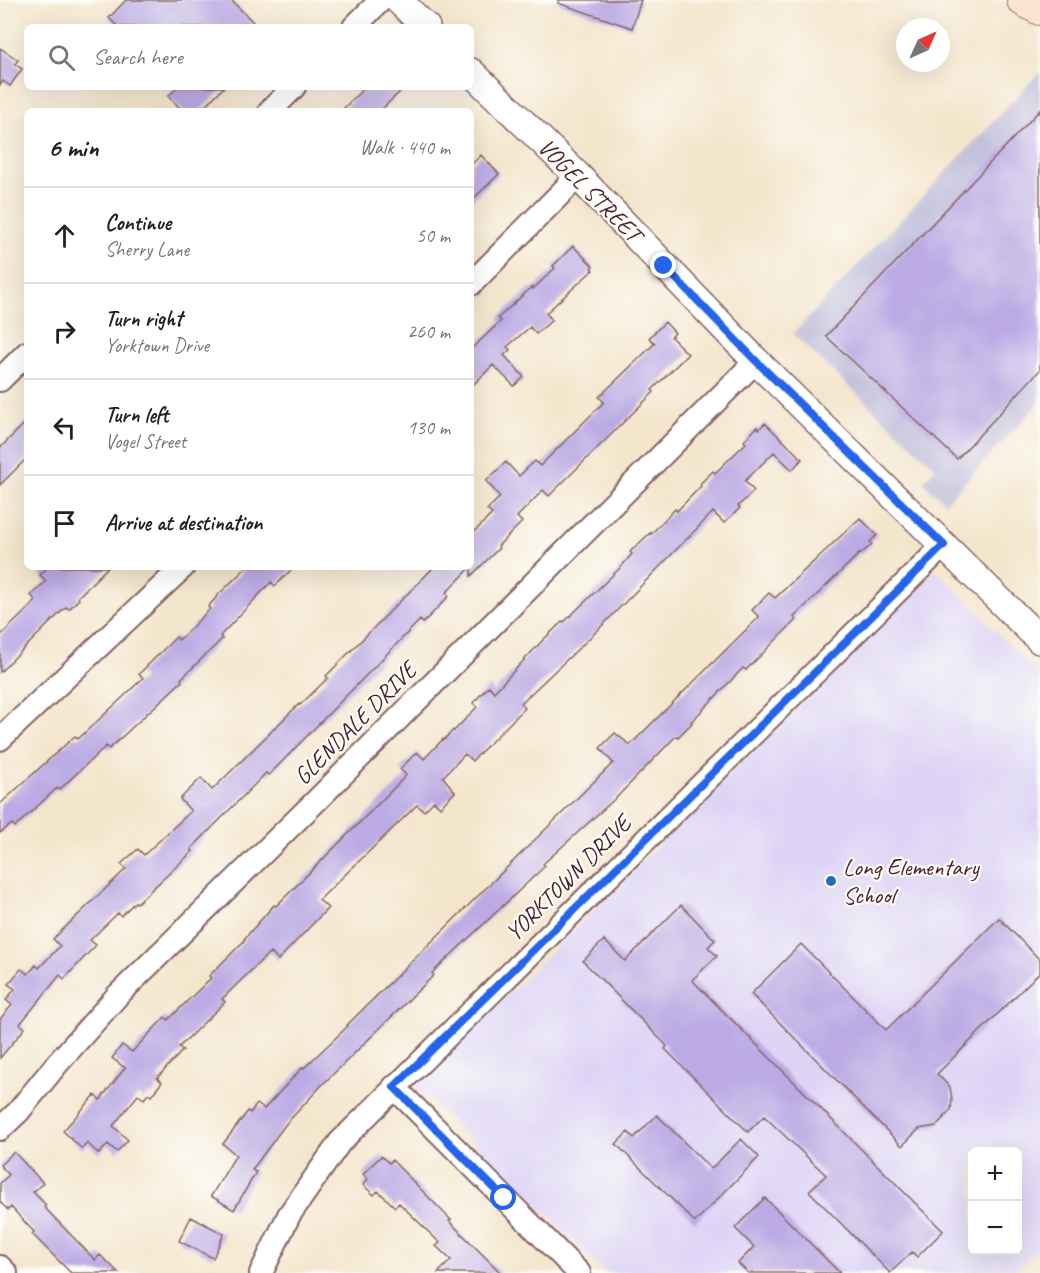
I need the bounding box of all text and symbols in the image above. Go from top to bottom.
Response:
north arrow [896,18,950,72]
search box [24,24,474,90]
icon: search [45,41,78,74]
text: Search here [93,43,183,71]
text: 6 min [48,131,98,164]
street label: VOGEL STREET [532,132,652,252]
text: Walk · 440 m [360,135,450,160]
text: Continue [105,209,171,237]
icon: ahead [48,219,81,252]
text: 50 m [416,223,450,248]
text: Sherry Lane [105,237,189,262]
route end [650,252,676,278]
text: Turn right [105,305,182,333]
icon: right [48,315,81,348]
text: 260 m [407,319,450,344]
text: Yorktown Drive [105,333,209,358]
text: Turn left [105,401,169,429]
icon: left [48,411,81,444]
text: 130 m [407,415,450,440]
text: Vogel Street [105,429,186,454]
icon: arrive [48,507,81,540]
text: Arrive at destination [105,509,262,537]
street label: GLENDALE DRIVE [287,653,425,791]
street label: YORKTOWN DRIVE [499,806,640,947]
place label: Long Elementary School [843,852,980,910]
marker: Long Elementary School [824,874,838,888]
map controls [968,1147,1022,1255]
button: + [968,1147,1022,1201]
route start [490,1184,516,1210]
button: − [968,1201,1022,1255]

